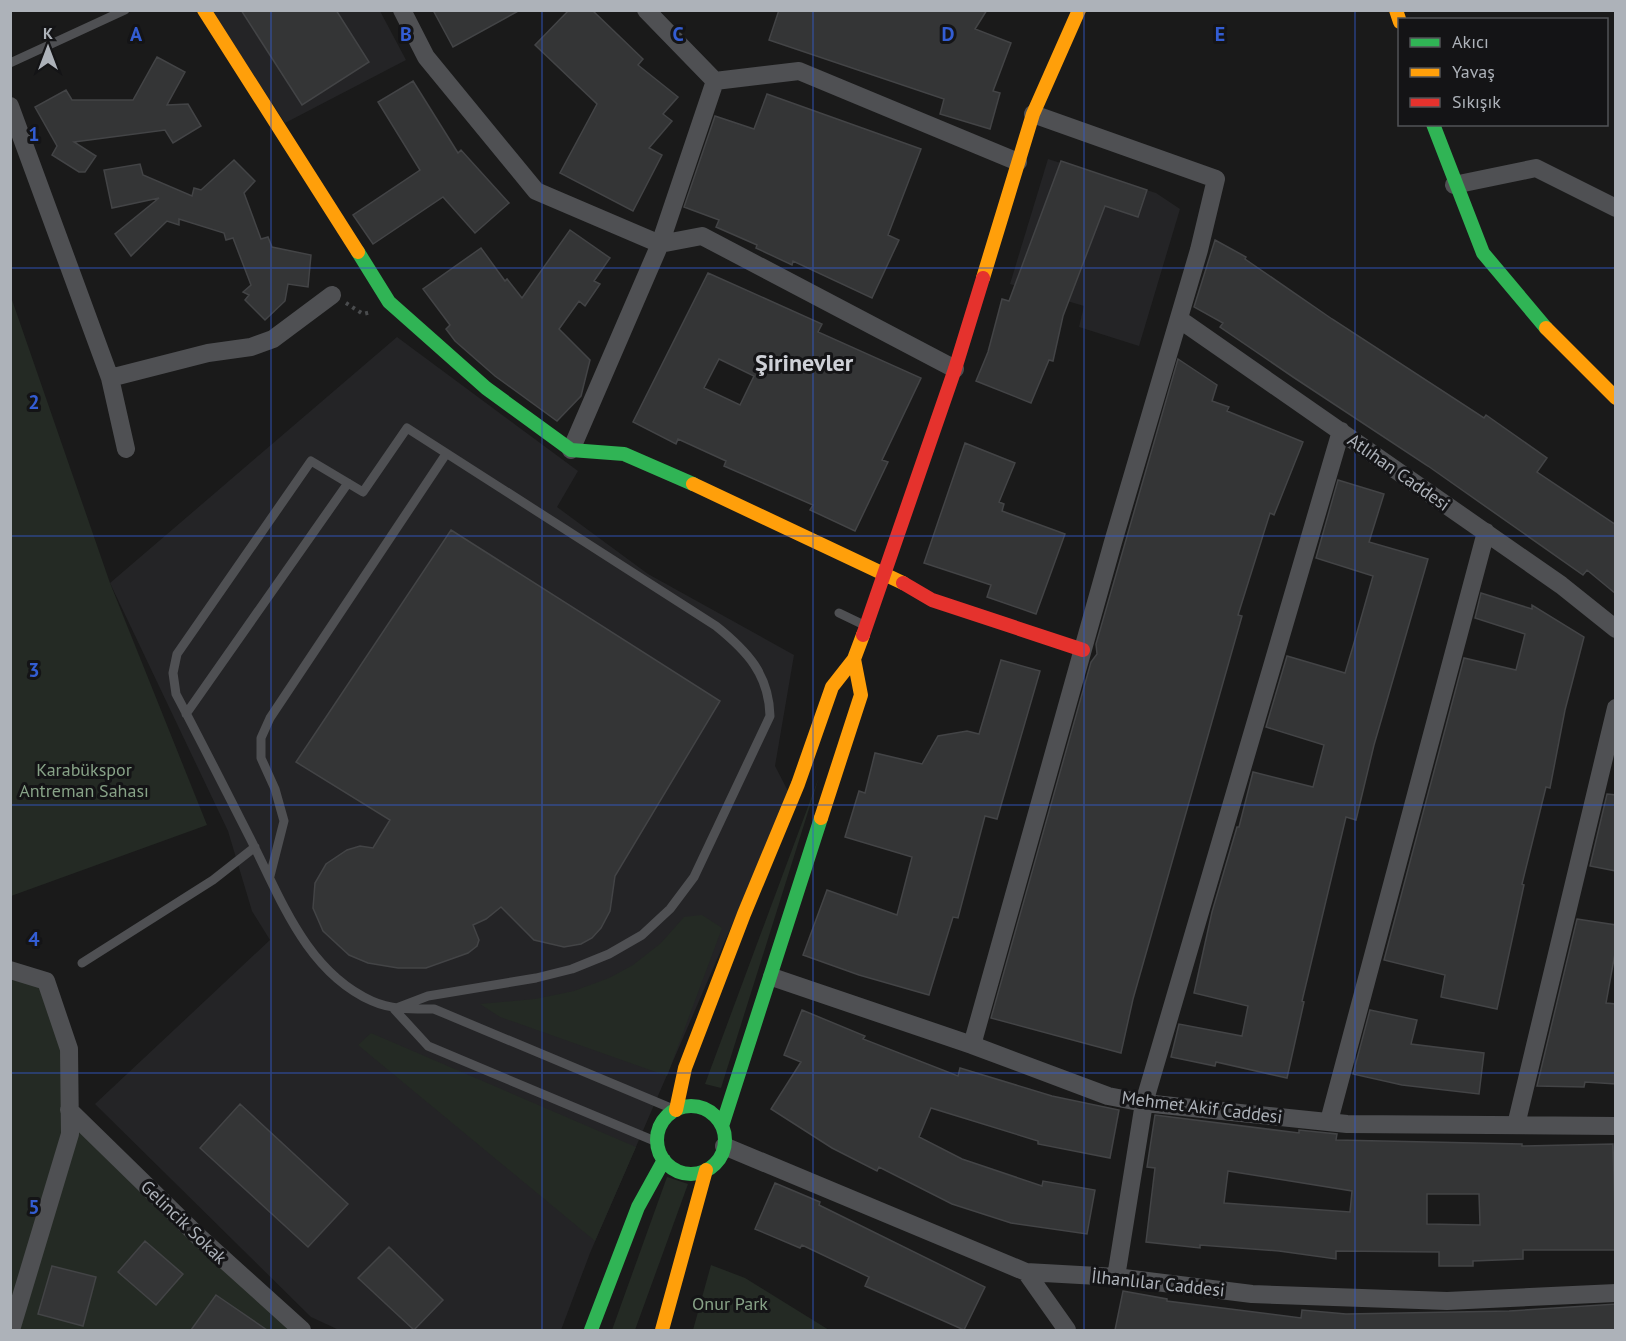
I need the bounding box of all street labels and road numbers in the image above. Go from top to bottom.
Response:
street label: Atlıhan Caddesi [1343,428,1455,516]
street label: Mehmet Akif Caddesi [1120,1086,1284,1128]
street label: Gelincik Sokak [136,1175,232,1269]
street label: İlhanlılar Caddesi [1090,1265,1226,1301]

